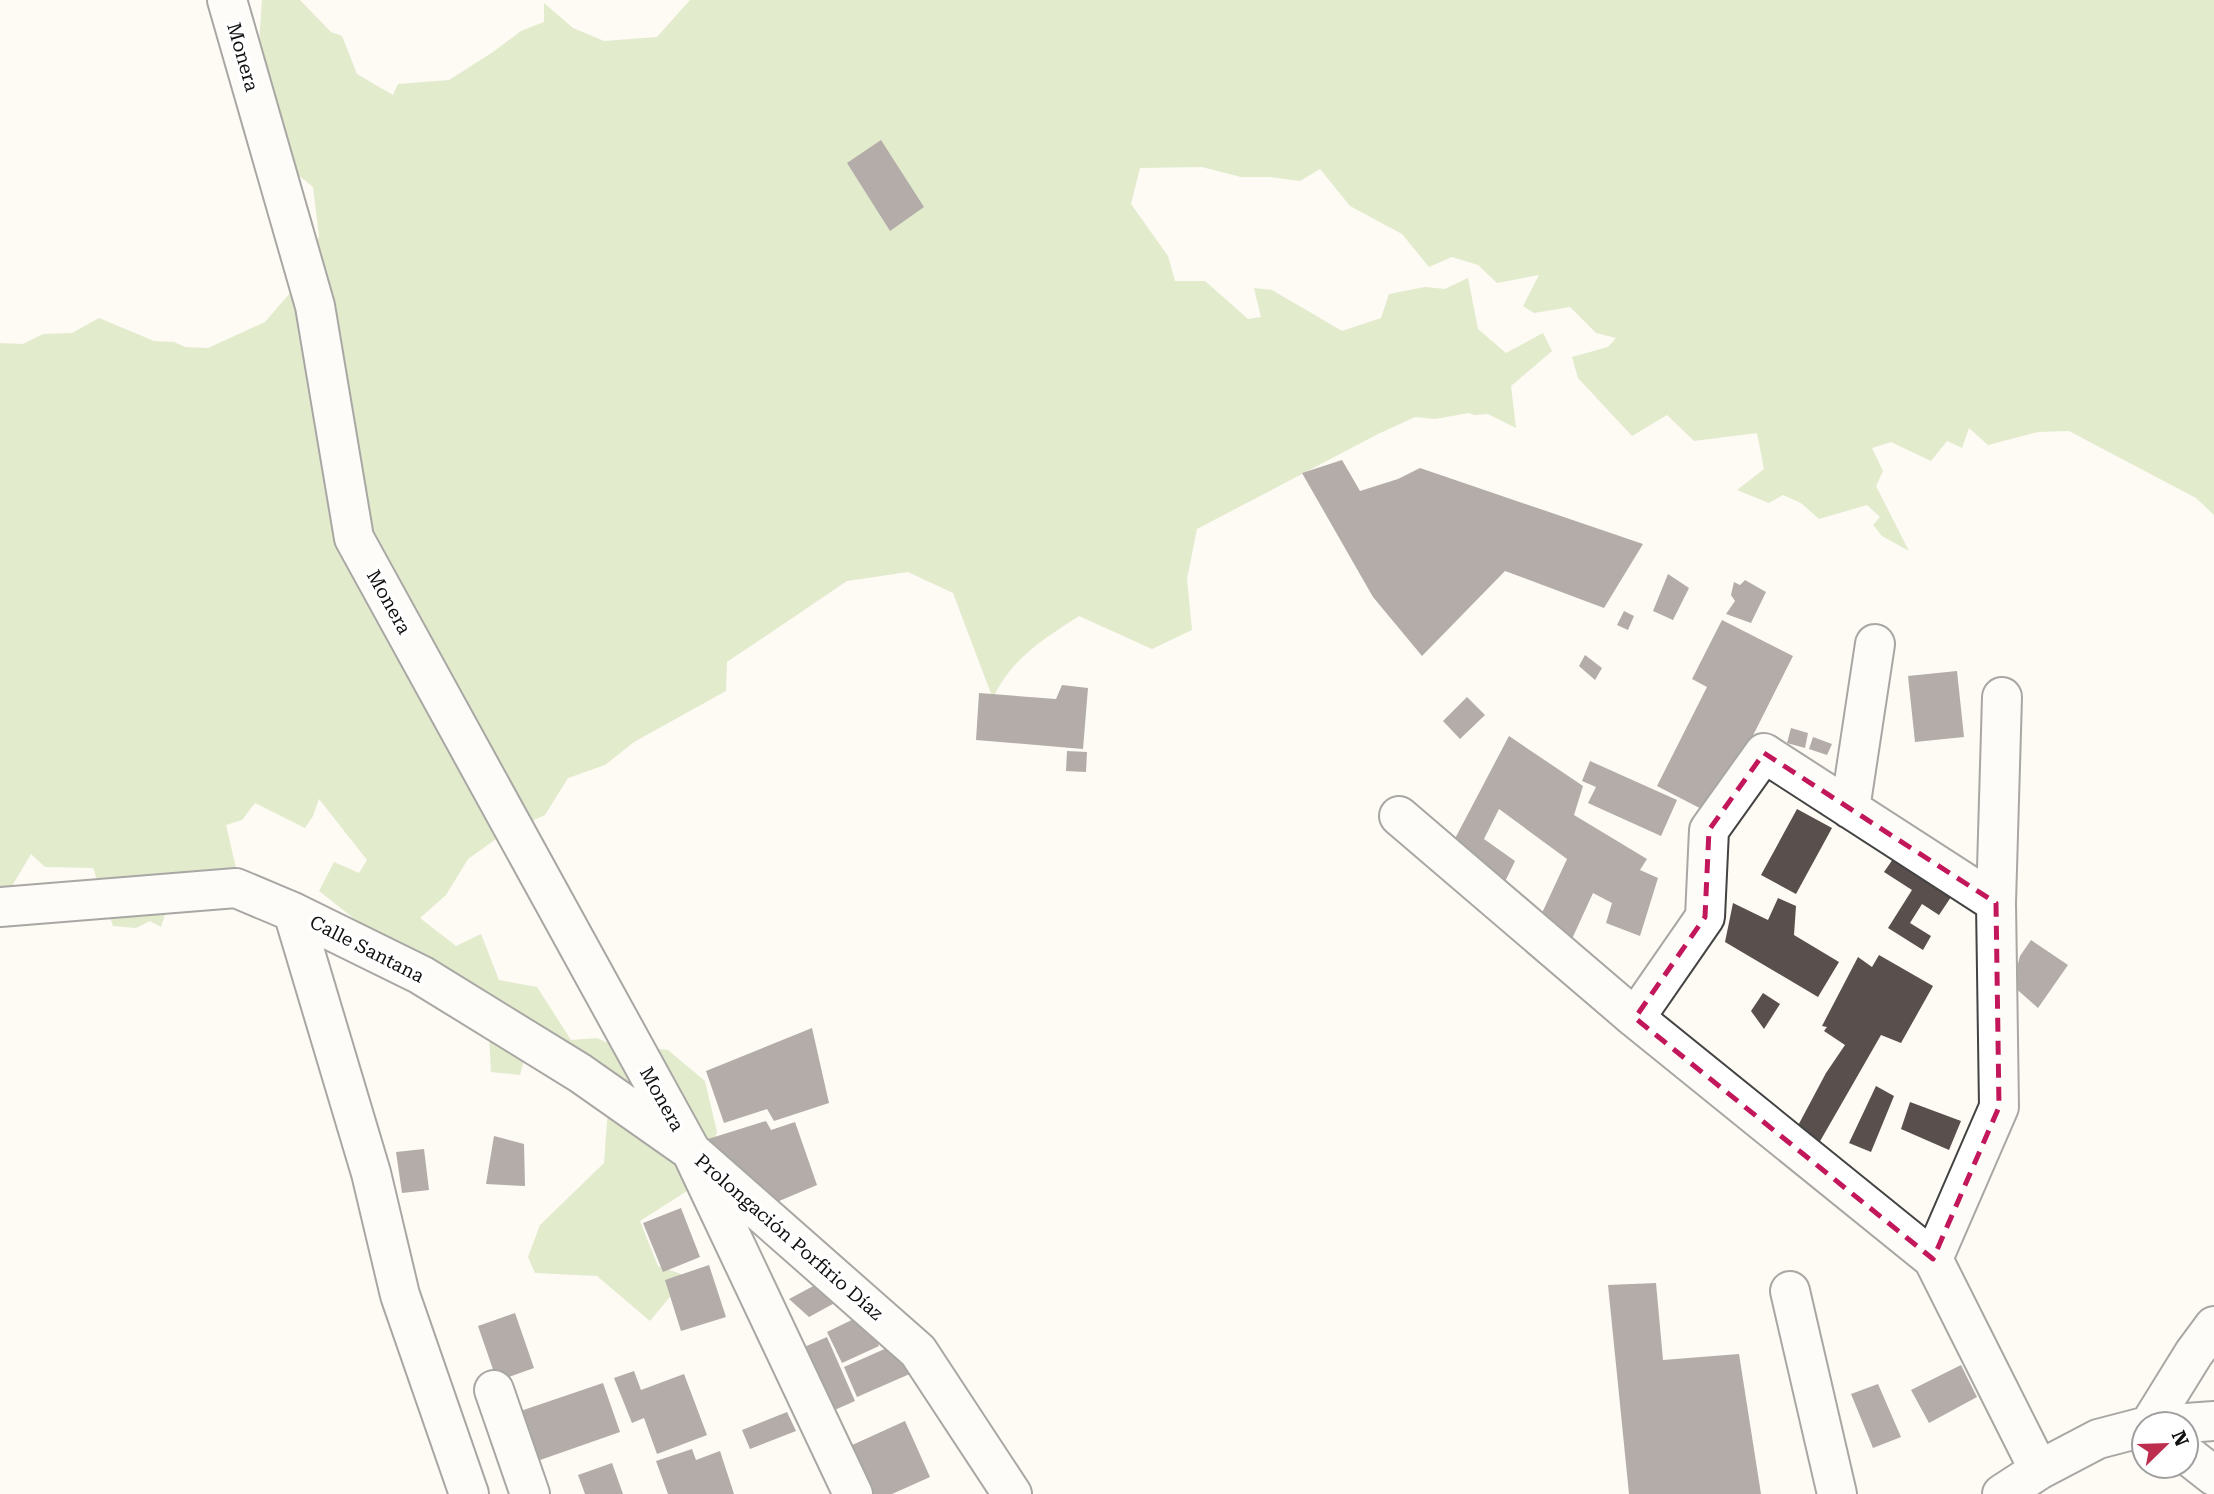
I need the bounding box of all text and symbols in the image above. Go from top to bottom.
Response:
street label: Monera [222,20,264,95]
street label: Monera [362,566,416,639]
street label: Calle Santana [306,910,429,988]
street label: Monera [635,1063,689,1136]
street label: Prolongación Porfirio Díaz [690,1149,888,1325]
north arrow [2130,1410,2200,1480]
text: N [2167,1427,2194,1450]

